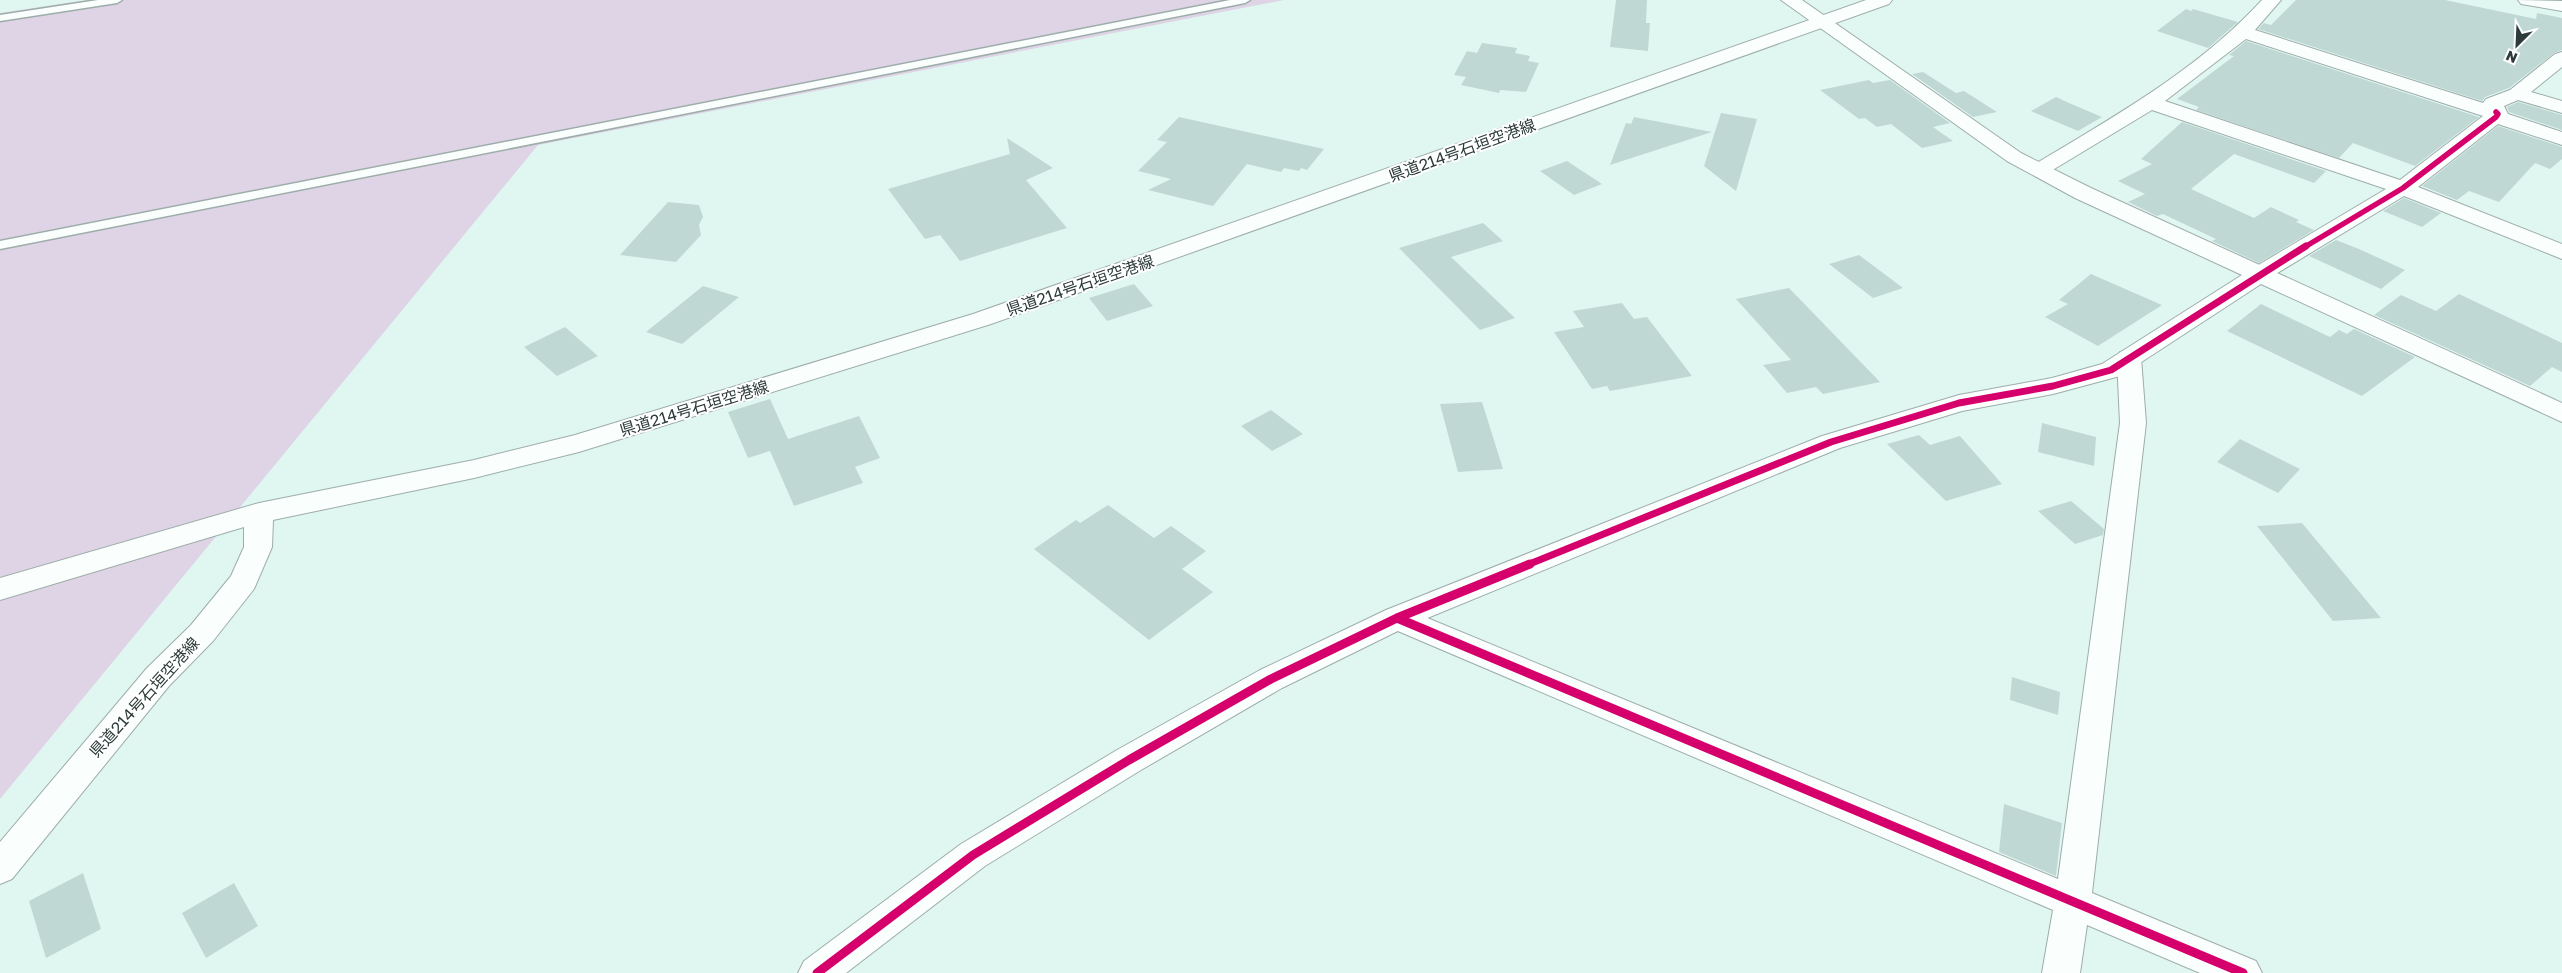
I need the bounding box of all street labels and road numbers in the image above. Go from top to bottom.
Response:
street label: 県道214号石垣空港線 [1386,114,1538,186]
street label: 県道214号石垣空港線 [1004,250,1156,320]
street label: 県道214号石垣空港線 [617,376,771,440]
street label: 県道214号石垣空港線 [85,633,203,761]

